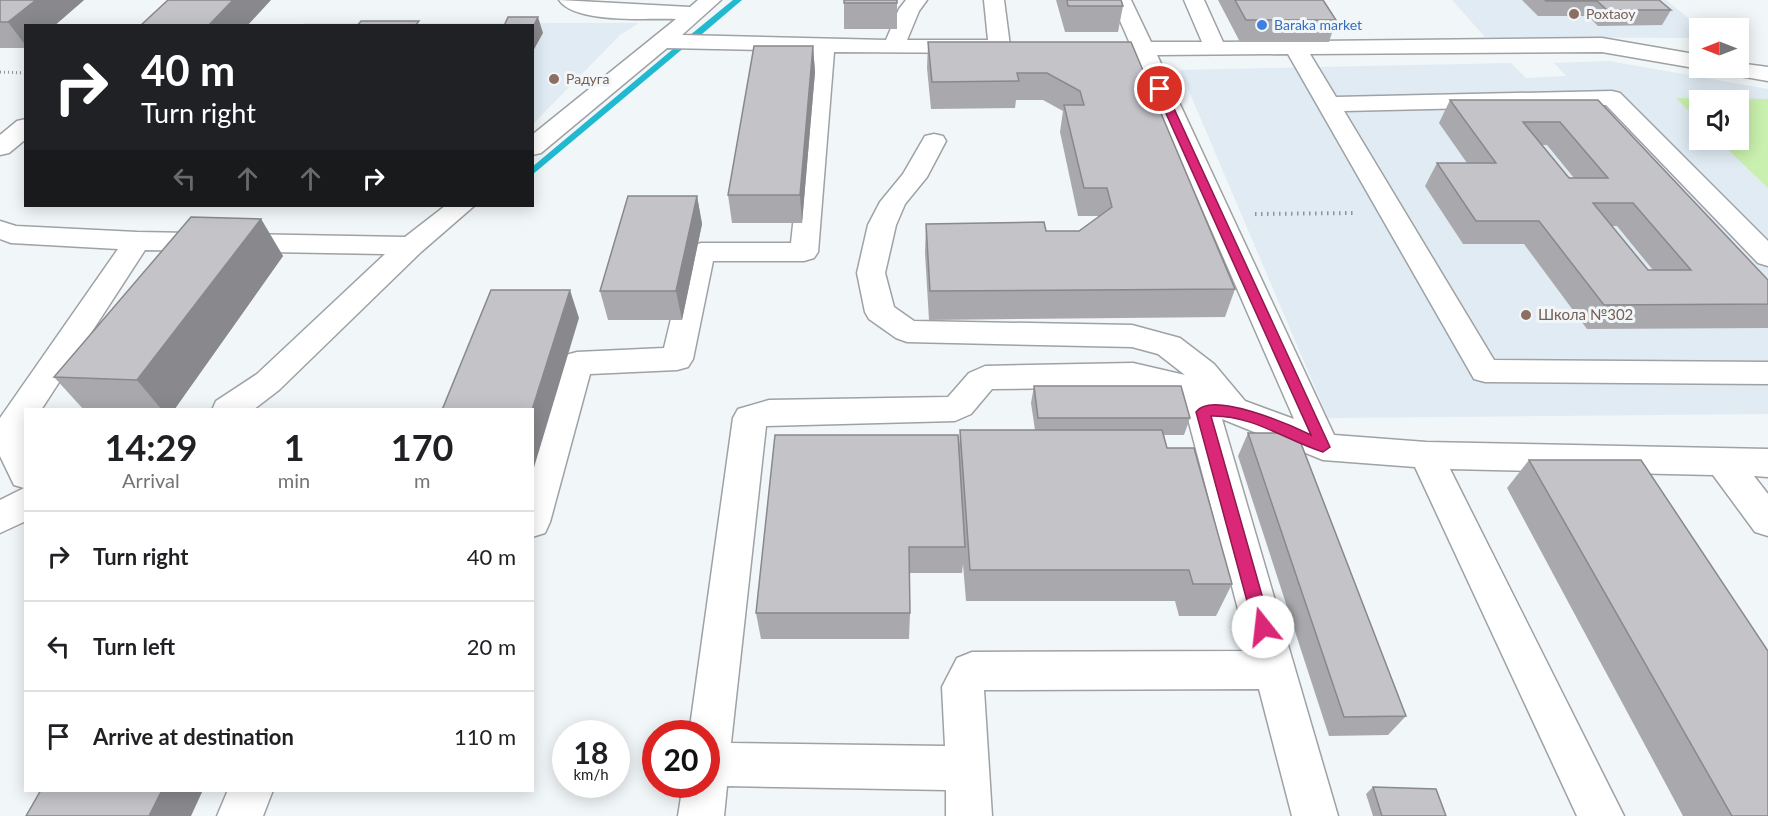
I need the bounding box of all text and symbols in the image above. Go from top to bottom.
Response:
place label: Poxtaoy [1586,5,1636,22]
marker: Poxtaoy [1567,7,1581,21]
place label: Baraka market [1274,16,1362,33]
marker: Baraka market [1255,18,1269,32]
north arrow [1689,18,1749,78]
map controls [1689,18,1749,150]
text: 40 m [141,45,235,95]
icon: right [42,48,120,126]
pin [1134,63,1185,114]
place label: Радуга [566,70,609,87]
marker: Радуга [547,72,561,86]
icon: arrive [1143,72,1176,105]
button: sound [1689,90,1749,150]
text: Turn right [141,96,256,129]
icon: left [168,162,201,195]
icon: ahead [231,162,264,195]
icon: ahead [294,162,327,195]
icon: right [357,162,390,195]
place label: Школа №302 [1538,305,1633,323]
marker: Школа №302 [1519,308,1533,322]
text: 14:29 [105,425,197,469]
text: 1 [284,425,305,469]
text: 170 [391,425,453,469]
text: Arrival [122,468,180,492]
text: min [278,468,310,492]
text: m [414,468,430,492]
icon: right [42,540,75,573]
text: Turn right [93,543,188,570]
text: 40 m [467,543,516,570]
position arrow [1231,595,1295,659]
icon: left [42,630,75,663]
text: Turn left [93,633,175,660]
text: 20 m [467,633,516,660]
icon: arrive [42,720,75,753]
speed limit sign: 20 [642,720,720,798]
text: Arrive at destination [93,723,294,750]
text: 110 m [454,723,516,750]
text: 18 [574,734,608,770]
text: km/h [573,765,609,783]

